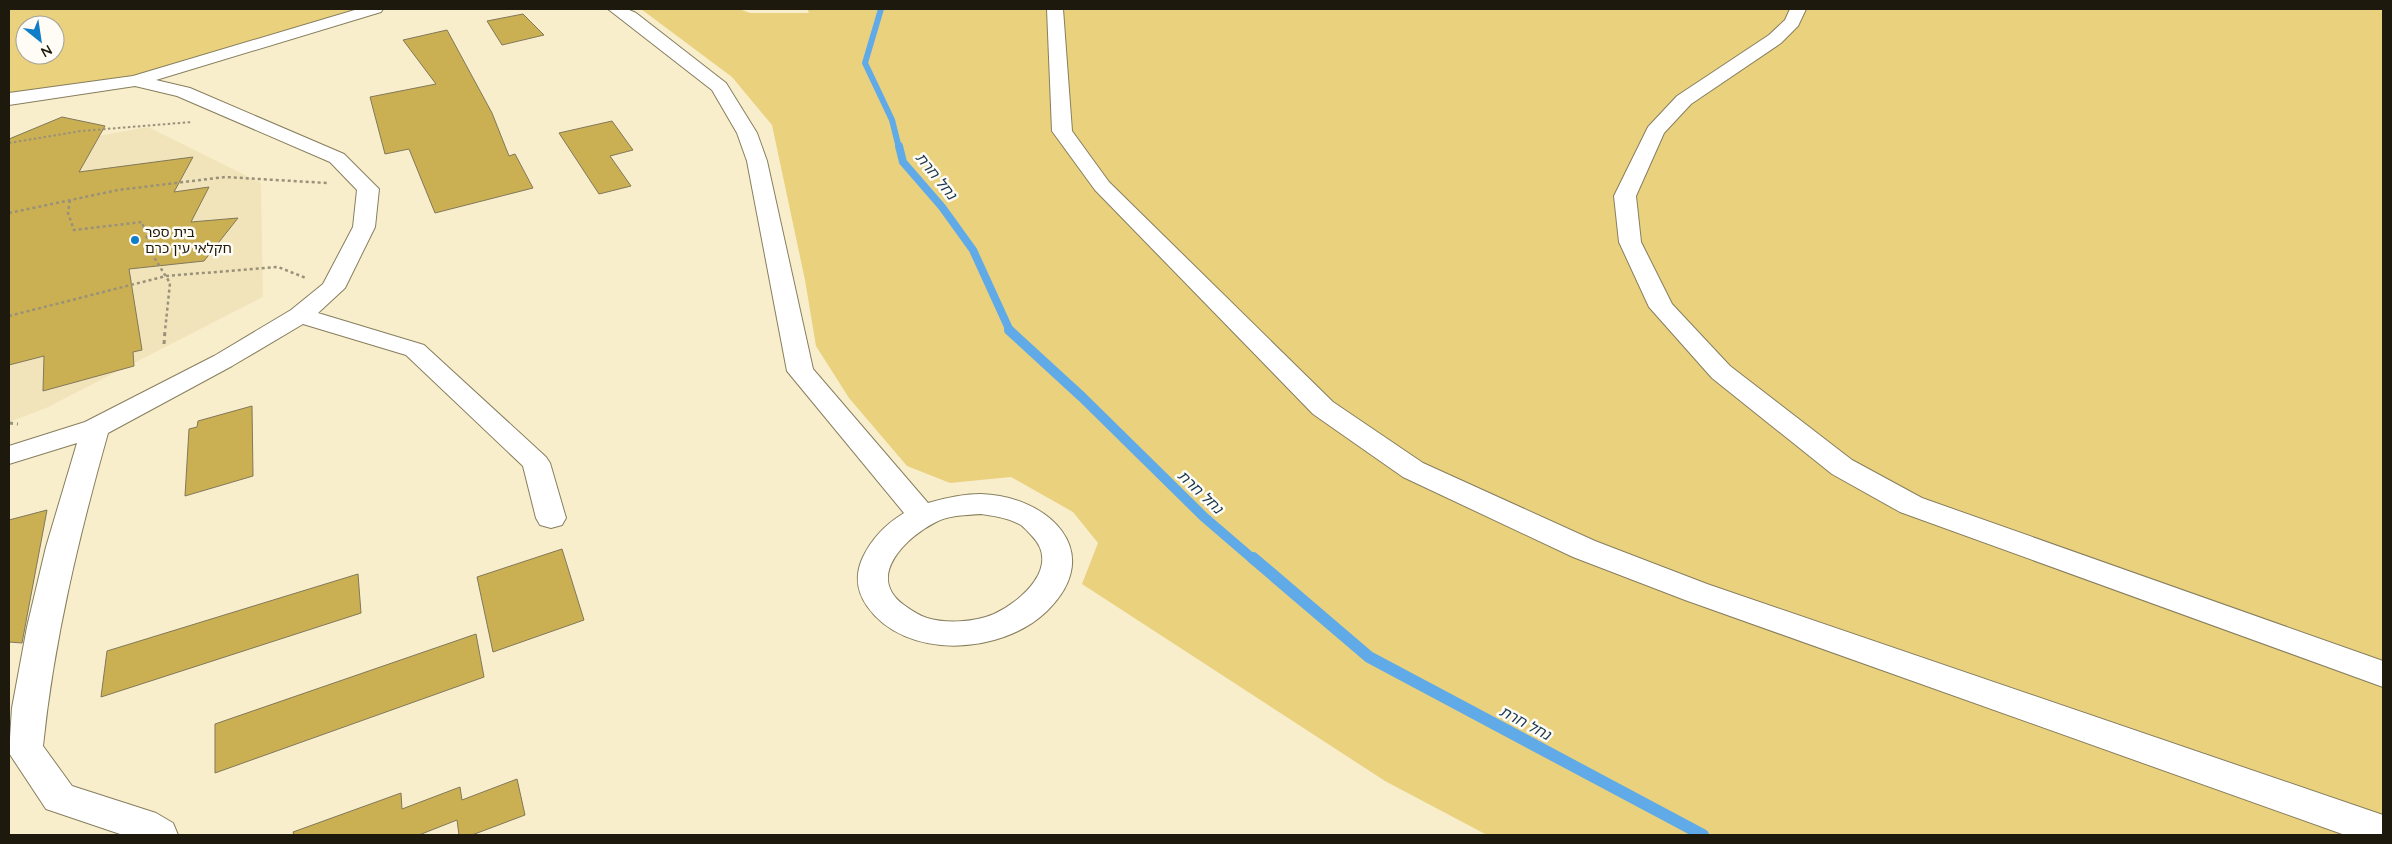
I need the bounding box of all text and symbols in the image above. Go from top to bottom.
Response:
north arrow [15,15,65,65]
text: N [38,41,55,62]
water label: נחל חרת [912,148,962,204]
place label: בית ספר חקלאי עין כרם [145,223,232,257]
marker: בית ספר חקלאי עין כרם [129,234,141,246]
water label: נחל חרת [1174,466,1228,518]
water label: נחל חרת [1496,701,1555,745]

